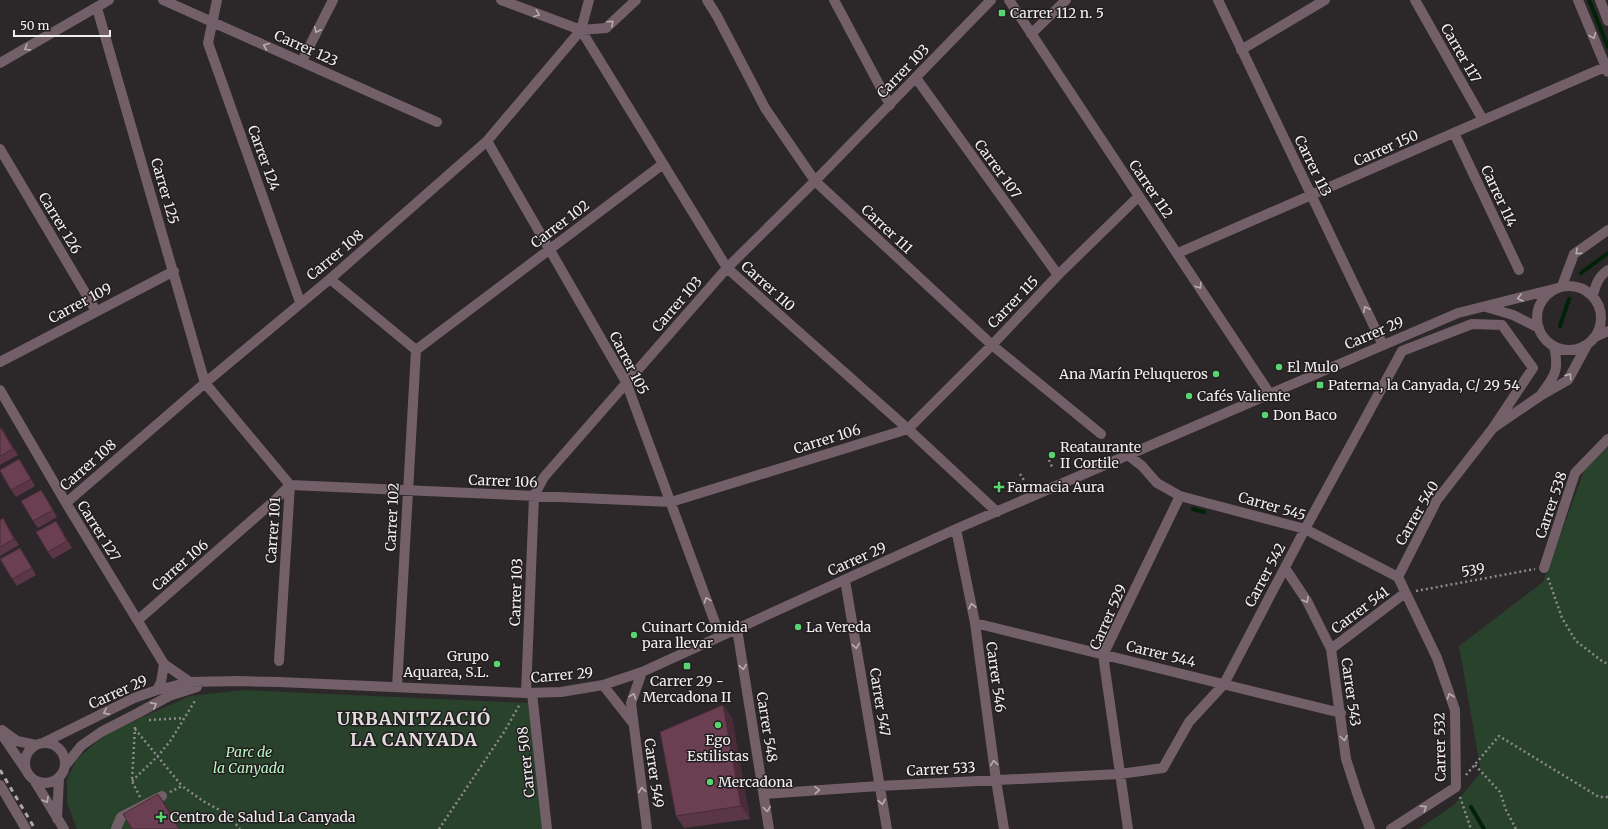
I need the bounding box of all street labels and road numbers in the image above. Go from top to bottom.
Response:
street label: Carrer 117 [1437,20,1485,86]
street label: Carrer 123 [271,26,341,70]
street label: Carrer 103 [873,40,933,102]
street label: Carrer 124 [244,123,284,194]
street label: Carrer 150 [1351,126,1421,170]
street label: Carrer 113 [1290,132,1336,200]
street label: Carrer 107 [971,136,1025,202]
street label: Carrer 125 [147,156,183,226]
street label: Carrer 112 [1125,156,1177,222]
street label: Carrer 114 [1477,162,1521,230]
street label: Carrer 126 [35,189,85,257]
street label: Carrer 102 [527,196,593,252]
street label: Carrer 111 [857,201,917,257]
street label: Carrer 108 [303,226,367,284]
street label: Carrer 110 [737,257,799,315]
street label: Carrer 103 [648,272,706,336]
street label: Carrer 115 [984,272,1042,332]
street label: Carrer 109 [45,279,115,327]
street label: Carrer 29 [1342,313,1406,353]
street label: Carrer 105 [605,328,653,398]
street label: Carrer 106 [791,420,863,458]
street label: Carrer 108 [56,436,120,494]
street label: Carrer 538 [1531,469,1571,541]
street label: Carrer 106 [468,471,538,491]
street label: Carrer 540 [1391,478,1443,548]
street label: Carrer 102 [381,482,403,552]
street label: Carrer 545 [1236,488,1308,524]
street label: Carrer 101 [262,496,284,564]
street label: Carrer 127 [73,497,125,565]
street label: Carrer 106 [148,536,212,594]
street label: Carrer 29 [825,538,889,580]
street label: Carrer 542 [1241,540,1289,610]
street label: Carrer 103 [506,558,526,626]
street label: 539 [1460,559,1486,581]
street label: Carrer 529 [1086,581,1130,653]
street label: Carrer 541 [1327,582,1393,638]
street label: Carrer 544 [1124,637,1198,671]
street label: Carrer 546 [982,641,1010,713]
street label: Carrer 543 [1337,656,1365,728]
street label: Carrer 29 [530,663,594,687]
street label: Carrer 547 [866,666,894,738]
street label: Carrer 29 [86,671,150,713]
street label: Carrer 548 [753,691,781,763]
street label: Carrer 532 [1430,712,1450,782]
street label: Carrer 508 [513,726,539,798]
street label: Carrer 549 [640,737,668,809]
street label: Carrer 533 [906,758,976,780]

